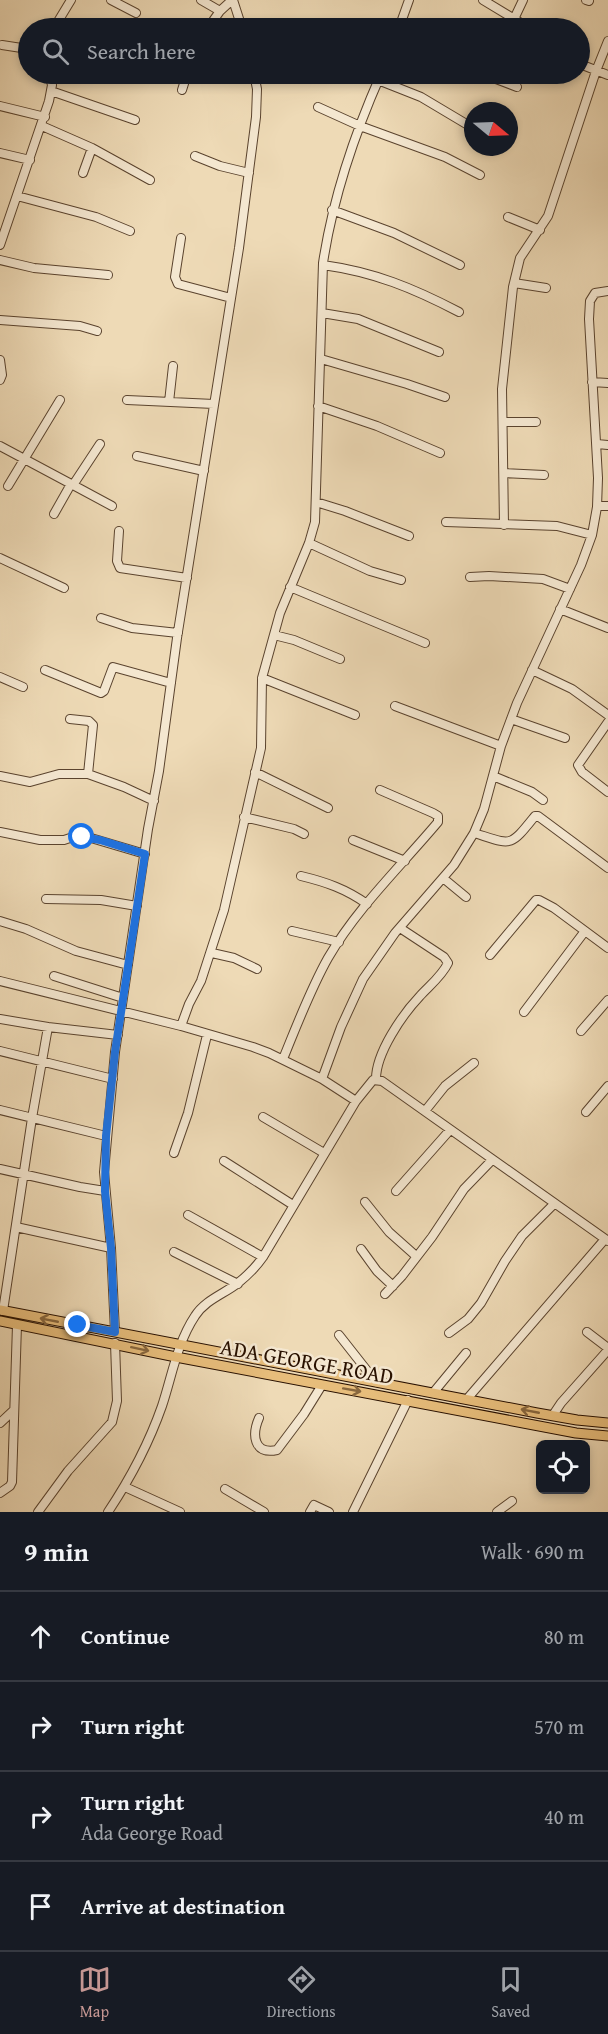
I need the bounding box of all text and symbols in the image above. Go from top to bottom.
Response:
search box [18,18,590,84]
icon: search [39,35,72,68]
text: Search here [87,35,196,67]
north arrow [464,102,518,156]
route start [68,823,94,849]
route end [64,1311,90,1337]
one-way arrow [40,1314,60,1325]
street label: ADA GEORGE ROAD [218,1330,396,1392]
one-way arrow [130,1343,149,1355]
one-way arrow [341,1385,361,1396]
one-way arrow [520,1405,540,1416]
map controls [536,1440,590,1494]
button: locate [536,1440,590,1494]
text: 9 min [24,1532,89,1571]
text: Walk · 690 m [481,1537,584,1566]
icon: ahead [24,1620,57,1653]
text: Continue [81,1620,170,1652]
text: 80 m [544,1622,584,1651]
icon: right [24,1710,57,1743]
text: Turn right [81,1710,184,1742]
text: 570 m [534,1712,584,1741]
text: Turn right [81,1786,184,1818]
icon: right [24,1800,57,1833]
text: 40 m [544,1802,584,1831]
text: Ada George Road [81,1818,223,1847]
icon: arrive [24,1890,57,1923]
text: Arrive at destination [81,1890,285,1922]
tab: Map [78,1963,111,2023]
tab: Directions [267,1963,336,2023]
tab: Saved [491,1963,530,2023]

